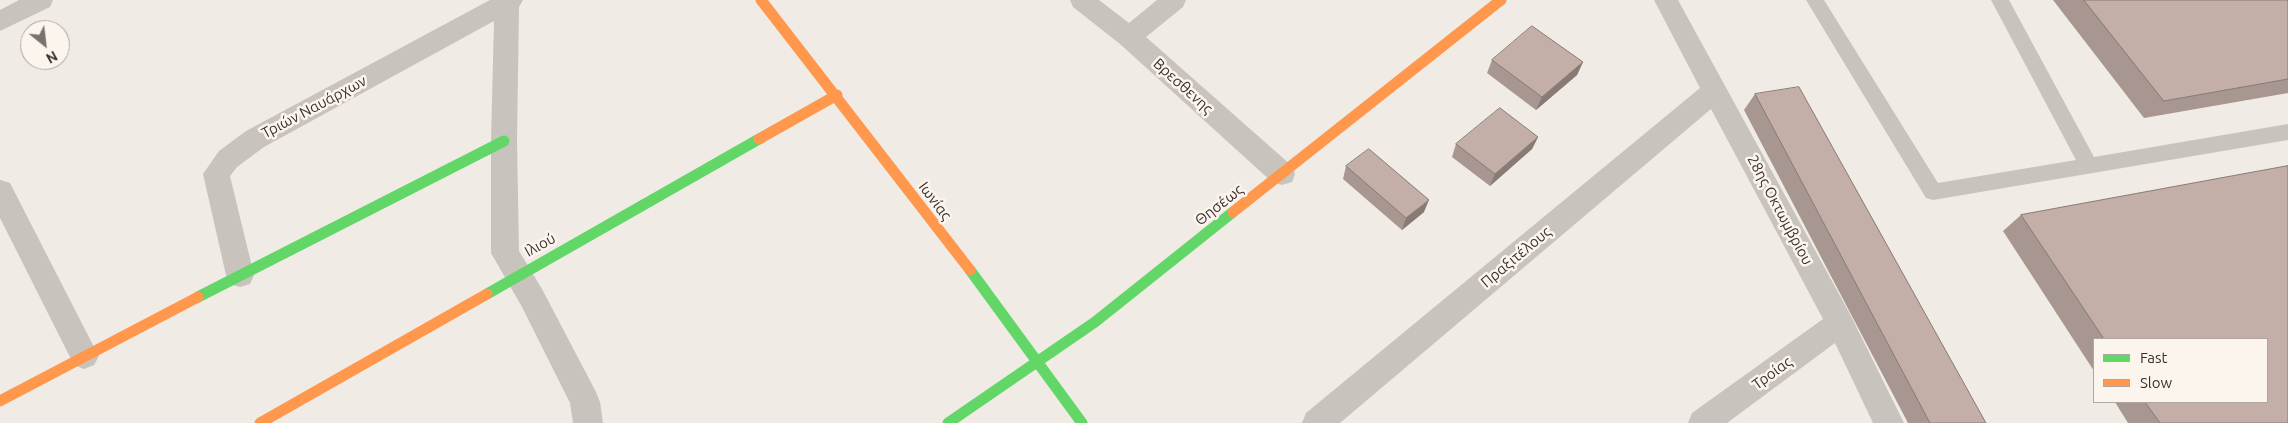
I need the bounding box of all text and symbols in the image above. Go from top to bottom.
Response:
north arrow [20,20,70,70]
text: N [43,48,60,67]
street label: Βρεσθενης [1149,55,1217,117]
street label: Τριών Ναυάρχων [258,72,370,142]
street label: 28ης Οκτωμβρίου [1743,152,1817,268]
street label: Ιωνίας [915,178,955,224]
street label: Θησέως [1191,181,1247,229]
street label: Πραξιτέλους [1477,223,1555,291]
street label: Ιλιού [521,229,559,261]
legend [2093,338,2268,403]
text: Fast [2140,349,2167,366]
street label: Τροίας [1749,353,1795,393]
text: Slow [2140,374,2172,391]

